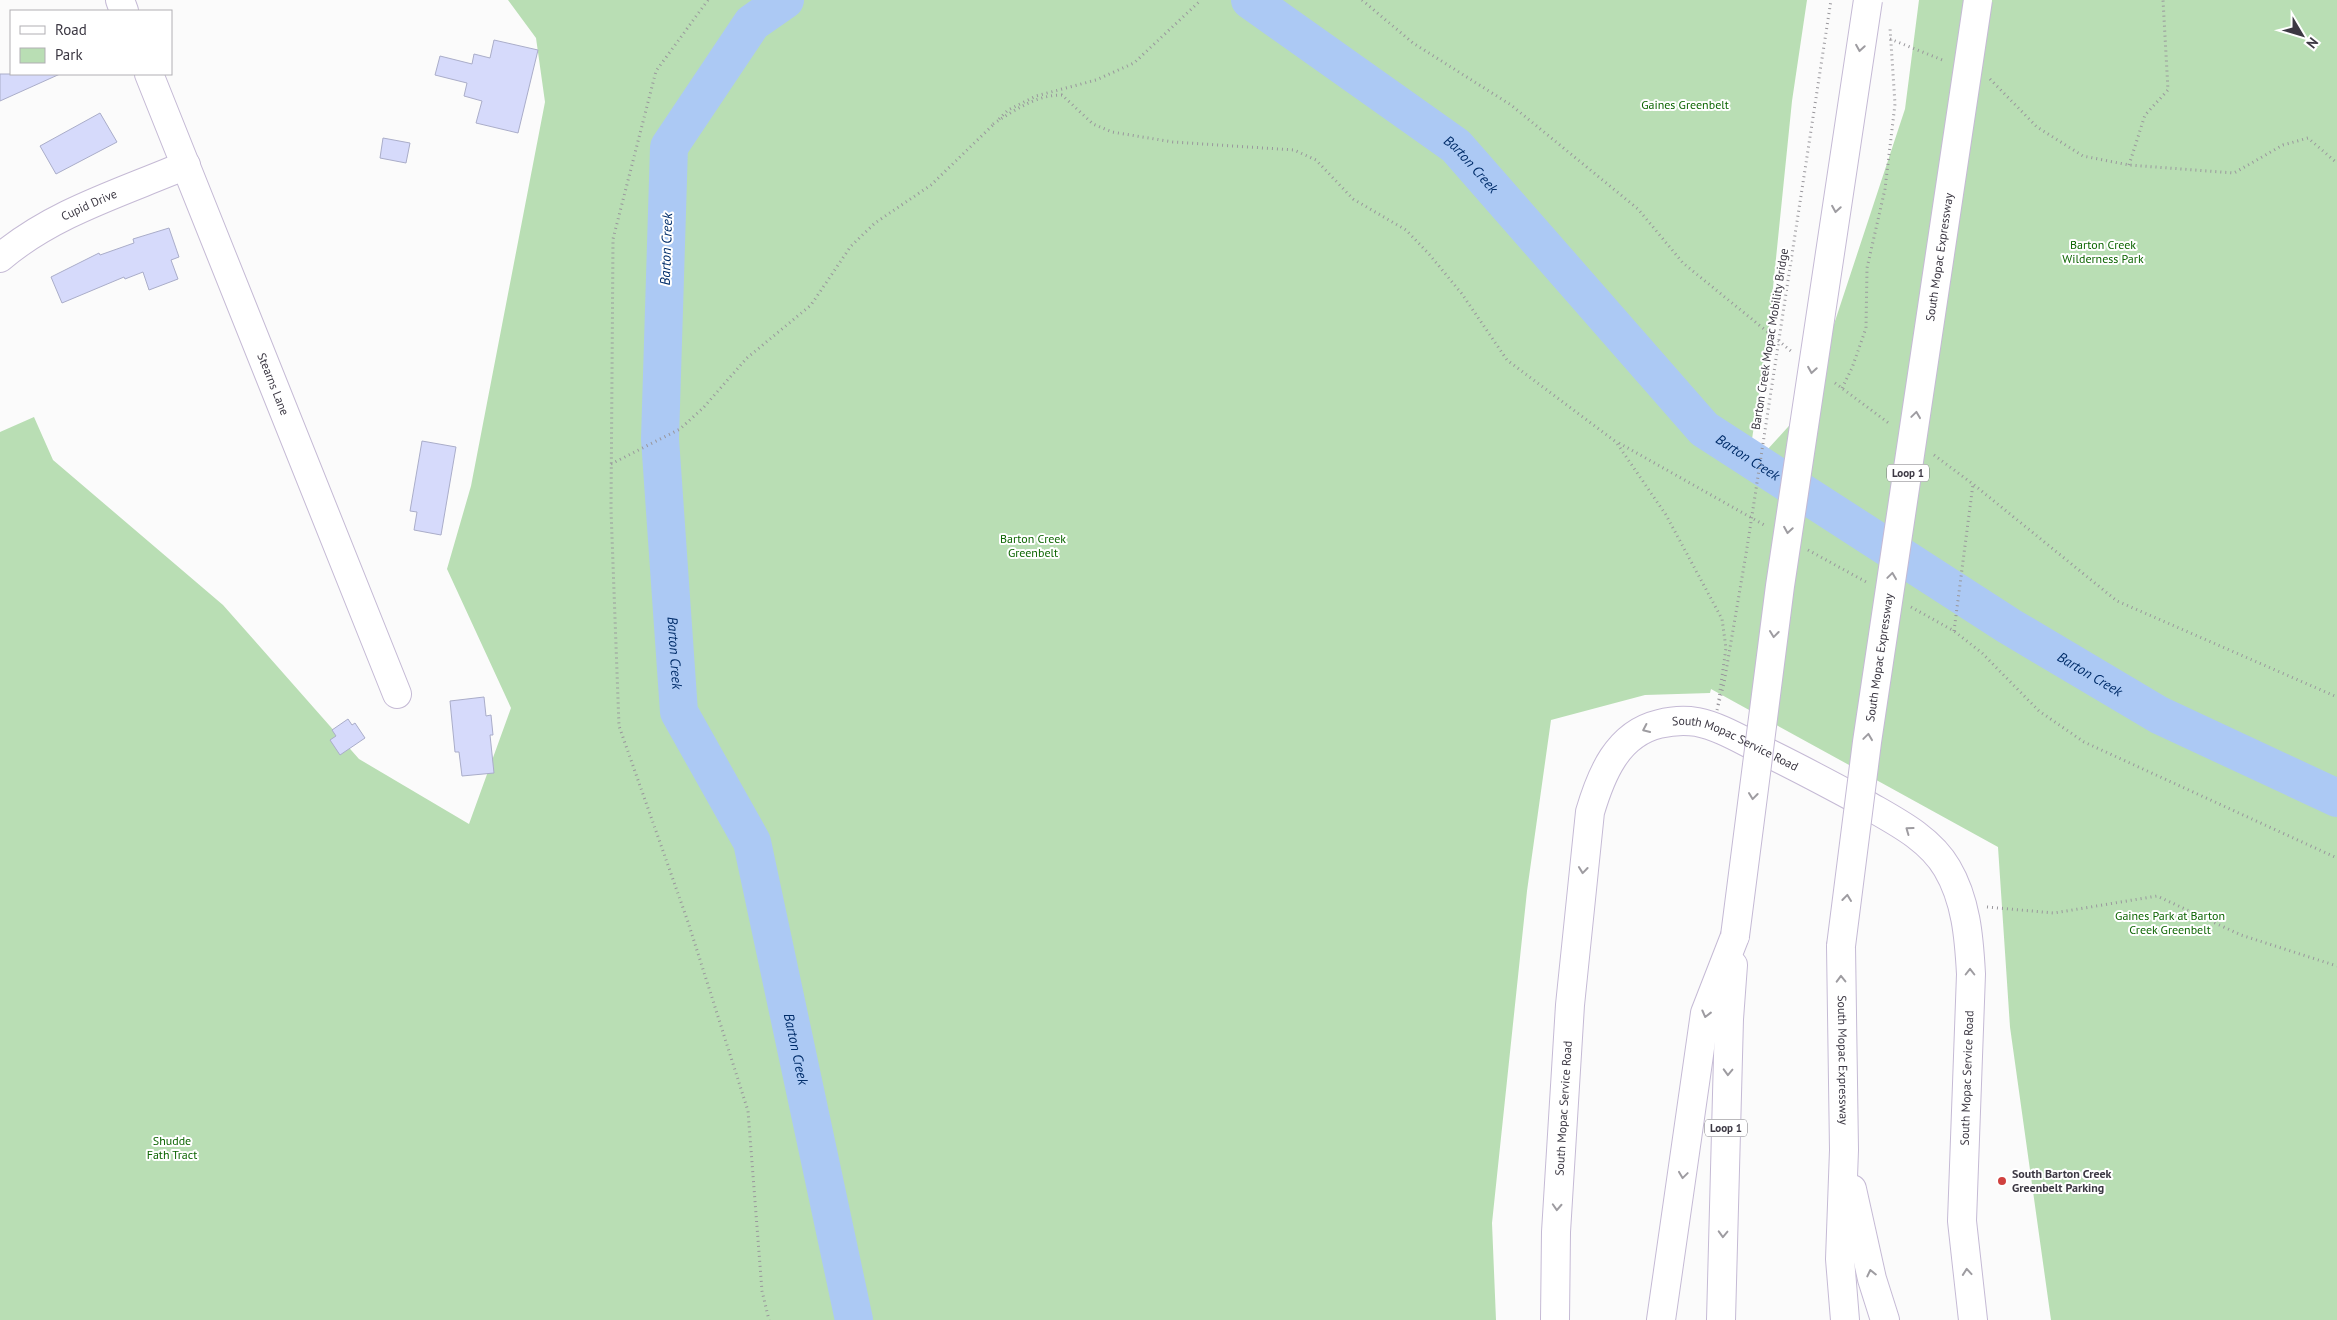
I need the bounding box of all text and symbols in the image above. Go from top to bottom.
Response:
legend [10,10,172,75]
north arrow [2277,10,2327,60]
text: Road [55,20,87,39]
text: N [2302,34,2322,52]
one-way arrow [1856,44,1866,53]
text: Park [55,45,83,64]
park label: Gaines Greenbelt [1641,97,1729,112]
water label: Barton Creek [1440,131,1503,197]
street label: Cupid Drive [58,186,119,224]
street label: South Mopac Expressway [1922,191,1956,322]
one-way arrow [1832,205,1842,213]
water label: Barton Creek [656,212,676,286]
park label: Barton Creek Wilderness Park [2062,237,2144,266]
street label: Barton Creek Mopac Mobility Bridge [1748,247,1791,431]
street label: Stearns Lane [254,351,293,417]
one-way arrow [1808,365,1818,374]
one-way arrow [1910,411,1921,419]
water label: Barton Creek [1712,430,1784,485]
road number: Loop 1 [1887,464,1929,482]
one-way arrow [1784,526,1794,535]
park label: Barton Creek Greenbelt [1000,531,1066,560]
one-way arrow [1887,572,1897,580]
street label: South Mopac Expressway [1862,592,1896,723]
water label: Barton Creek [663,616,686,690]
one-way arrow [1769,631,1780,639]
water label: Barton Creek [2054,648,2126,701]
street label: South Mopac Service Road [1671,713,1801,774]
one-way arrow [1642,723,1651,734]
one-way arrow [1863,732,1873,741]
one-way arrow [1748,792,1759,800]
one-way arrow [1906,828,1915,836]
one-way arrow [1578,867,1589,875]
one-way arrow [1841,893,1852,901]
park label: Gaines Park at Barton Creek Greenbelt [2115,908,2225,937]
one-way arrow [1965,968,1976,976]
one-way arrow [1836,975,1846,982]
street label: South Mopac Expressway [1835,995,1852,1125]
one-way arrow [1701,1009,1712,1018]
street label: South Mopac Service Road [1957,1010,1976,1146]
water label: Barton Creek [780,1012,813,1087]
street label: South Mopac Service Road [1551,1040,1575,1176]
one-way arrow [1723,1068,1733,1076]
road number: Loop 1 [1705,1120,1747,1136]
park label: Shudde Fath Tract [147,1133,197,1162]
place label: South Barton Creek Greenbelt Parking [2012,1166,2112,1195]
one-way arrow [1678,1170,1688,1179]
marker: South Barton Creek Greenbelt Parking [1996,1175,2008,1187]
one-way arrow [1552,1203,1563,1211]
one-way arrow [1718,1230,1729,1238]
one-way arrow [1962,1267,1973,1275]
one-way arrow [1866,1269,1877,1278]

